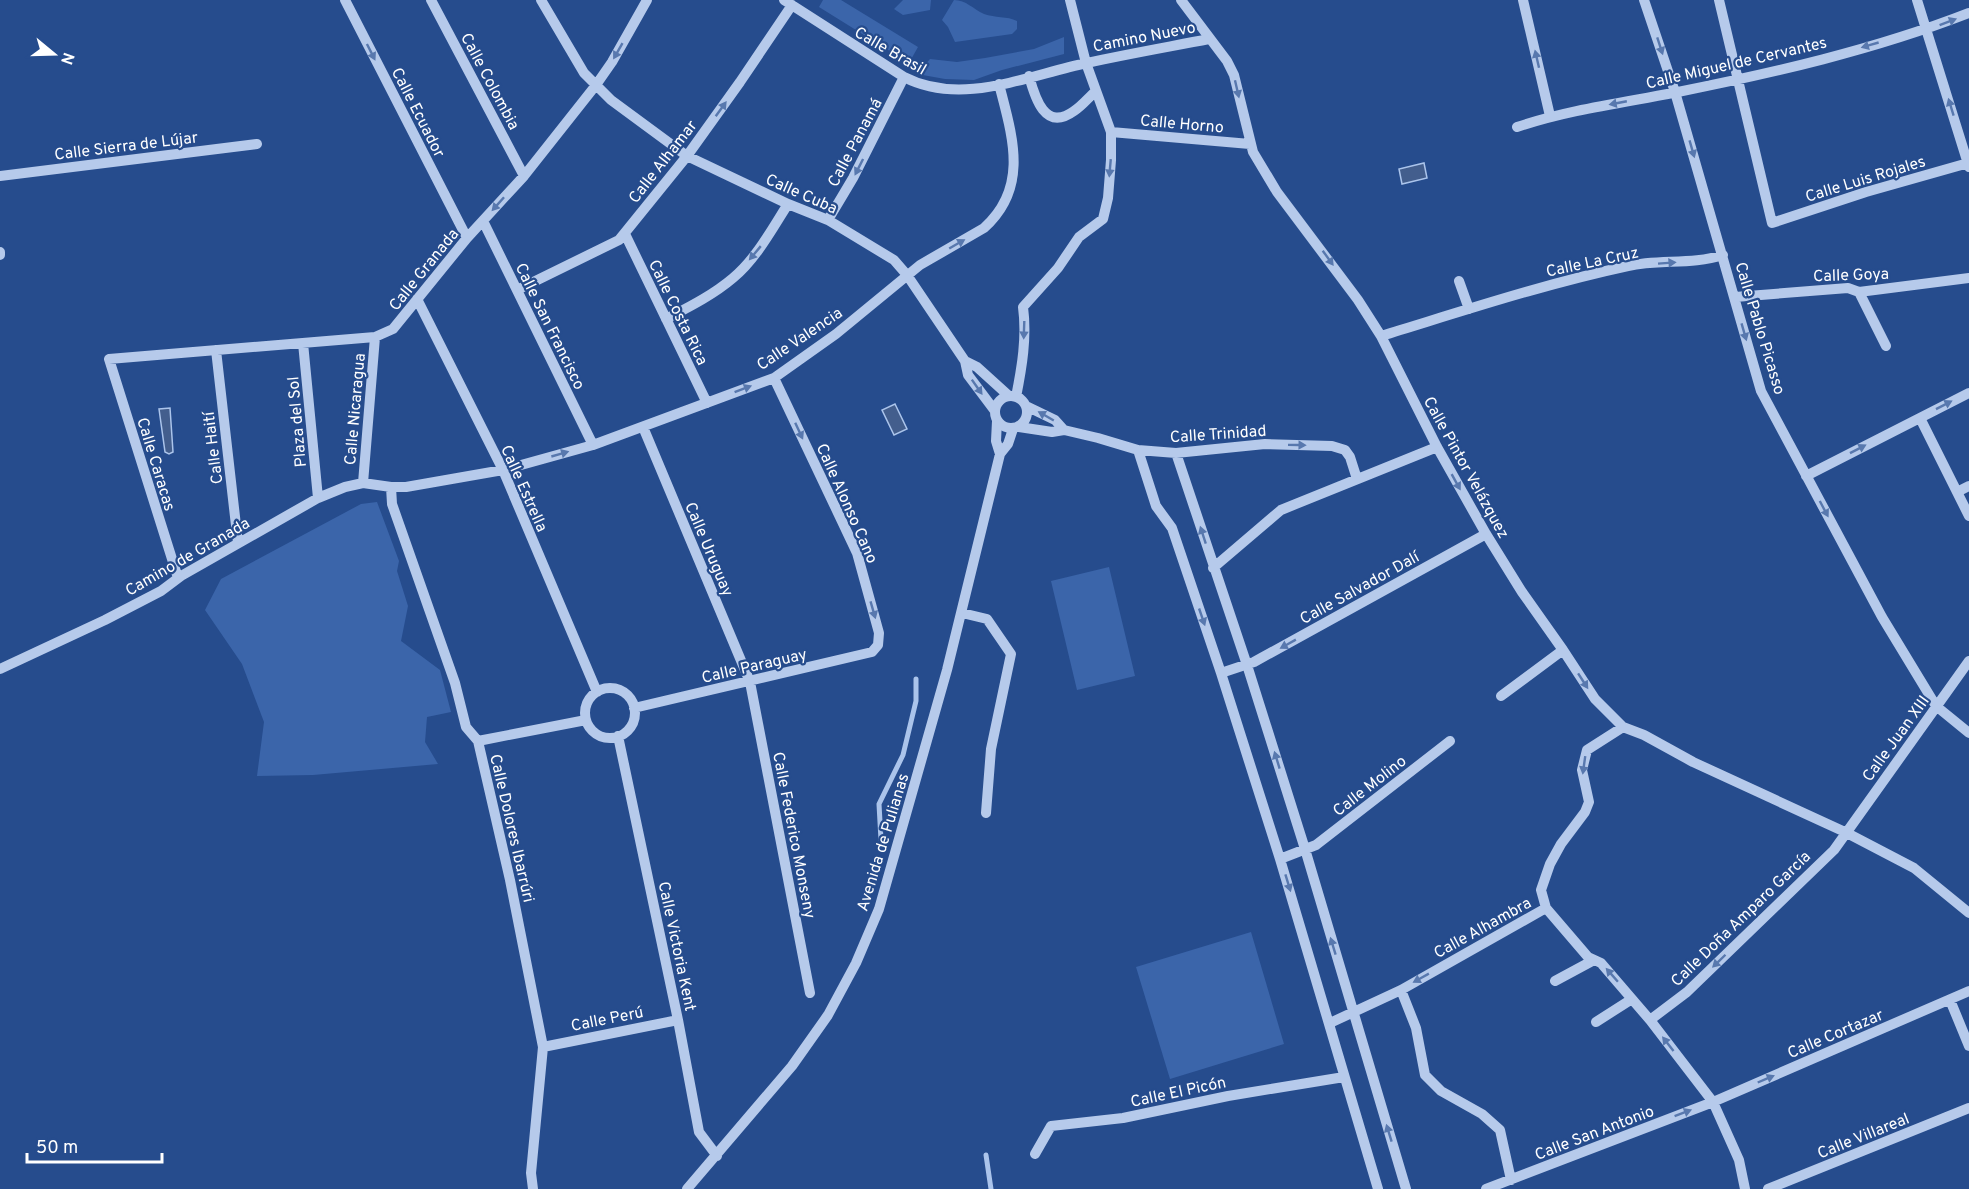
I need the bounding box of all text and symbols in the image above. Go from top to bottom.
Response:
one-way arrow [1939,16,1957,26]
street label: Camino Nuevo [1091,18,1197,58]
street label: Calle Brasil [850,23,930,80]
north arrow [24,24,84,84]
street label: Calle Colombia [455,30,523,134]
street label: Calle Miguel de Cervantes [1644,33,1829,94]
one-way arrow [1655,37,1665,55]
one-way arrow [1861,41,1879,50]
one-way arrow [366,43,376,61]
one-way arrow [613,43,623,60]
text: N [55,50,78,67]
one-way arrow [1531,50,1541,68]
street label: Calle Ecuador [386,65,448,161]
one-way arrow [1233,80,1243,99]
street label: Calle Panamá [824,95,888,191]
one-way arrow [1945,98,1955,116]
one-way arrow [1608,99,1627,108]
one-way arrow [715,101,727,117]
street label: Calle Horno [1139,111,1225,139]
street label: Calle Alhamar [625,117,702,208]
street label: Calle Sierra de Lújar [53,128,199,166]
one-way arrow [1688,140,1697,158]
street label: Calle Luis Rojales [1803,152,1928,208]
one-way arrow [854,159,864,176]
one-way arrow [1105,159,1115,178]
street label: Calle Cuba [762,170,840,220]
one-way arrow [492,196,505,211]
street label: Calle Granada [385,225,464,315]
one-way arrow [948,239,965,249]
street label: Calle La Cruz [1544,243,1641,283]
one-way arrow [749,245,762,261]
one-way arrow [1321,251,1333,266]
street label: Calle Costa Rica [643,257,711,369]
one-way arrow [1658,258,1677,267]
street label: Calle San Francisco [510,260,589,394]
street label: Calle Pablo Picasso [1729,260,1789,397]
street label: Calle Goya [1813,265,1889,287]
street label: Calle Valencia [753,304,847,376]
one-way arrow [1019,321,1029,340]
one-way arrow [1740,323,1750,341]
street label: Calle Nicaragua [341,352,371,466]
street label: Plaza del Sol [284,376,312,468]
one-way arrow [971,379,982,395]
one-way arrow [735,384,753,394]
street label: Calle Pintor Velázquez [1418,394,1513,542]
one-way arrow [1936,401,1953,410]
street label: Calle Haití [199,408,228,485]
one-way arrow [1038,411,1055,421]
street label: Calle Caracas [131,415,179,514]
one-way arrow [794,422,803,439]
street label: Calle Trinidad [1169,422,1267,448]
one-way arrow [1288,440,1307,450]
street label: Calle Alonso Cano [811,441,882,567]
street label: Calle Estrella [495,442,551,535]
one-way arrow [1850,445,1867,454]
one-way arrow [550,449,569,459]
one-way arrow [1451,473,1461,490]
street label: Calle Uruguay [679,500,737,600]
one-way arrow [1819,501,1829,518]
street label: Camino de Granada [122,514,254,602]
one-way arrow [1197,526,1207,544]
street label: Calle Salvador Dalí [1297,547,1425,630]
one-way arrow [869,601,878,619]
one-way arrow [1198,608,1208,626]
one-way arrow [1279,639,1296,649]
street label: Calle Paraguay [700,645,809,689]
one-way arrow [1577,673,1589,689]
street label: Calle Juan XIII [1859,692,1935,786]
street label: Calle Federico Monseny [767,750,819,920]
one-way arrow [1271,751,1281,769]
street label: Calle Dolores Ibarrúri [484,752,538,905]
street label: Calle Molino [1329,752,1411,821]
one-way arrow [1580,755,1589,774]
street label: Avenida de Pulianas [853,771,914,914]
street label: Calle Doña Amparo García [1667,847,1816,992]
one-way arrow [1284,874,1293,892]
street label: Calle Victoria Kent [653,880,700,1013]
street label: Calle Alhambra [1431,894,1535,964]
one-way arrow [1328,937,1337,955]
one-way arrow [1712,954,1727,968]
one-way arrow [1605,967,1618,983]
one-way arrow [1413,973,1430,983]
street label: Calle Perú [569,1003,645,1037]
street label: Calle Cortazar [1785,1006,1887,1064]
one-way arrow [1662,1036,1675,1052]
street label: Calle El Picón [1129,1073,1228,1113]
one-way arrow [1758,1074,1776,1084]
street label: Calle San Antonio [1532,1102,1657,1166]
one-way arrow [1674,1108,1692,1118]
street label: Calle Villareal [1815,1109,1913,1164]
one-way arrow [1384,1124,1393,1142]
scale bar [27,1126,162,1164]
text: 50 m [36,1137,78,1160]

